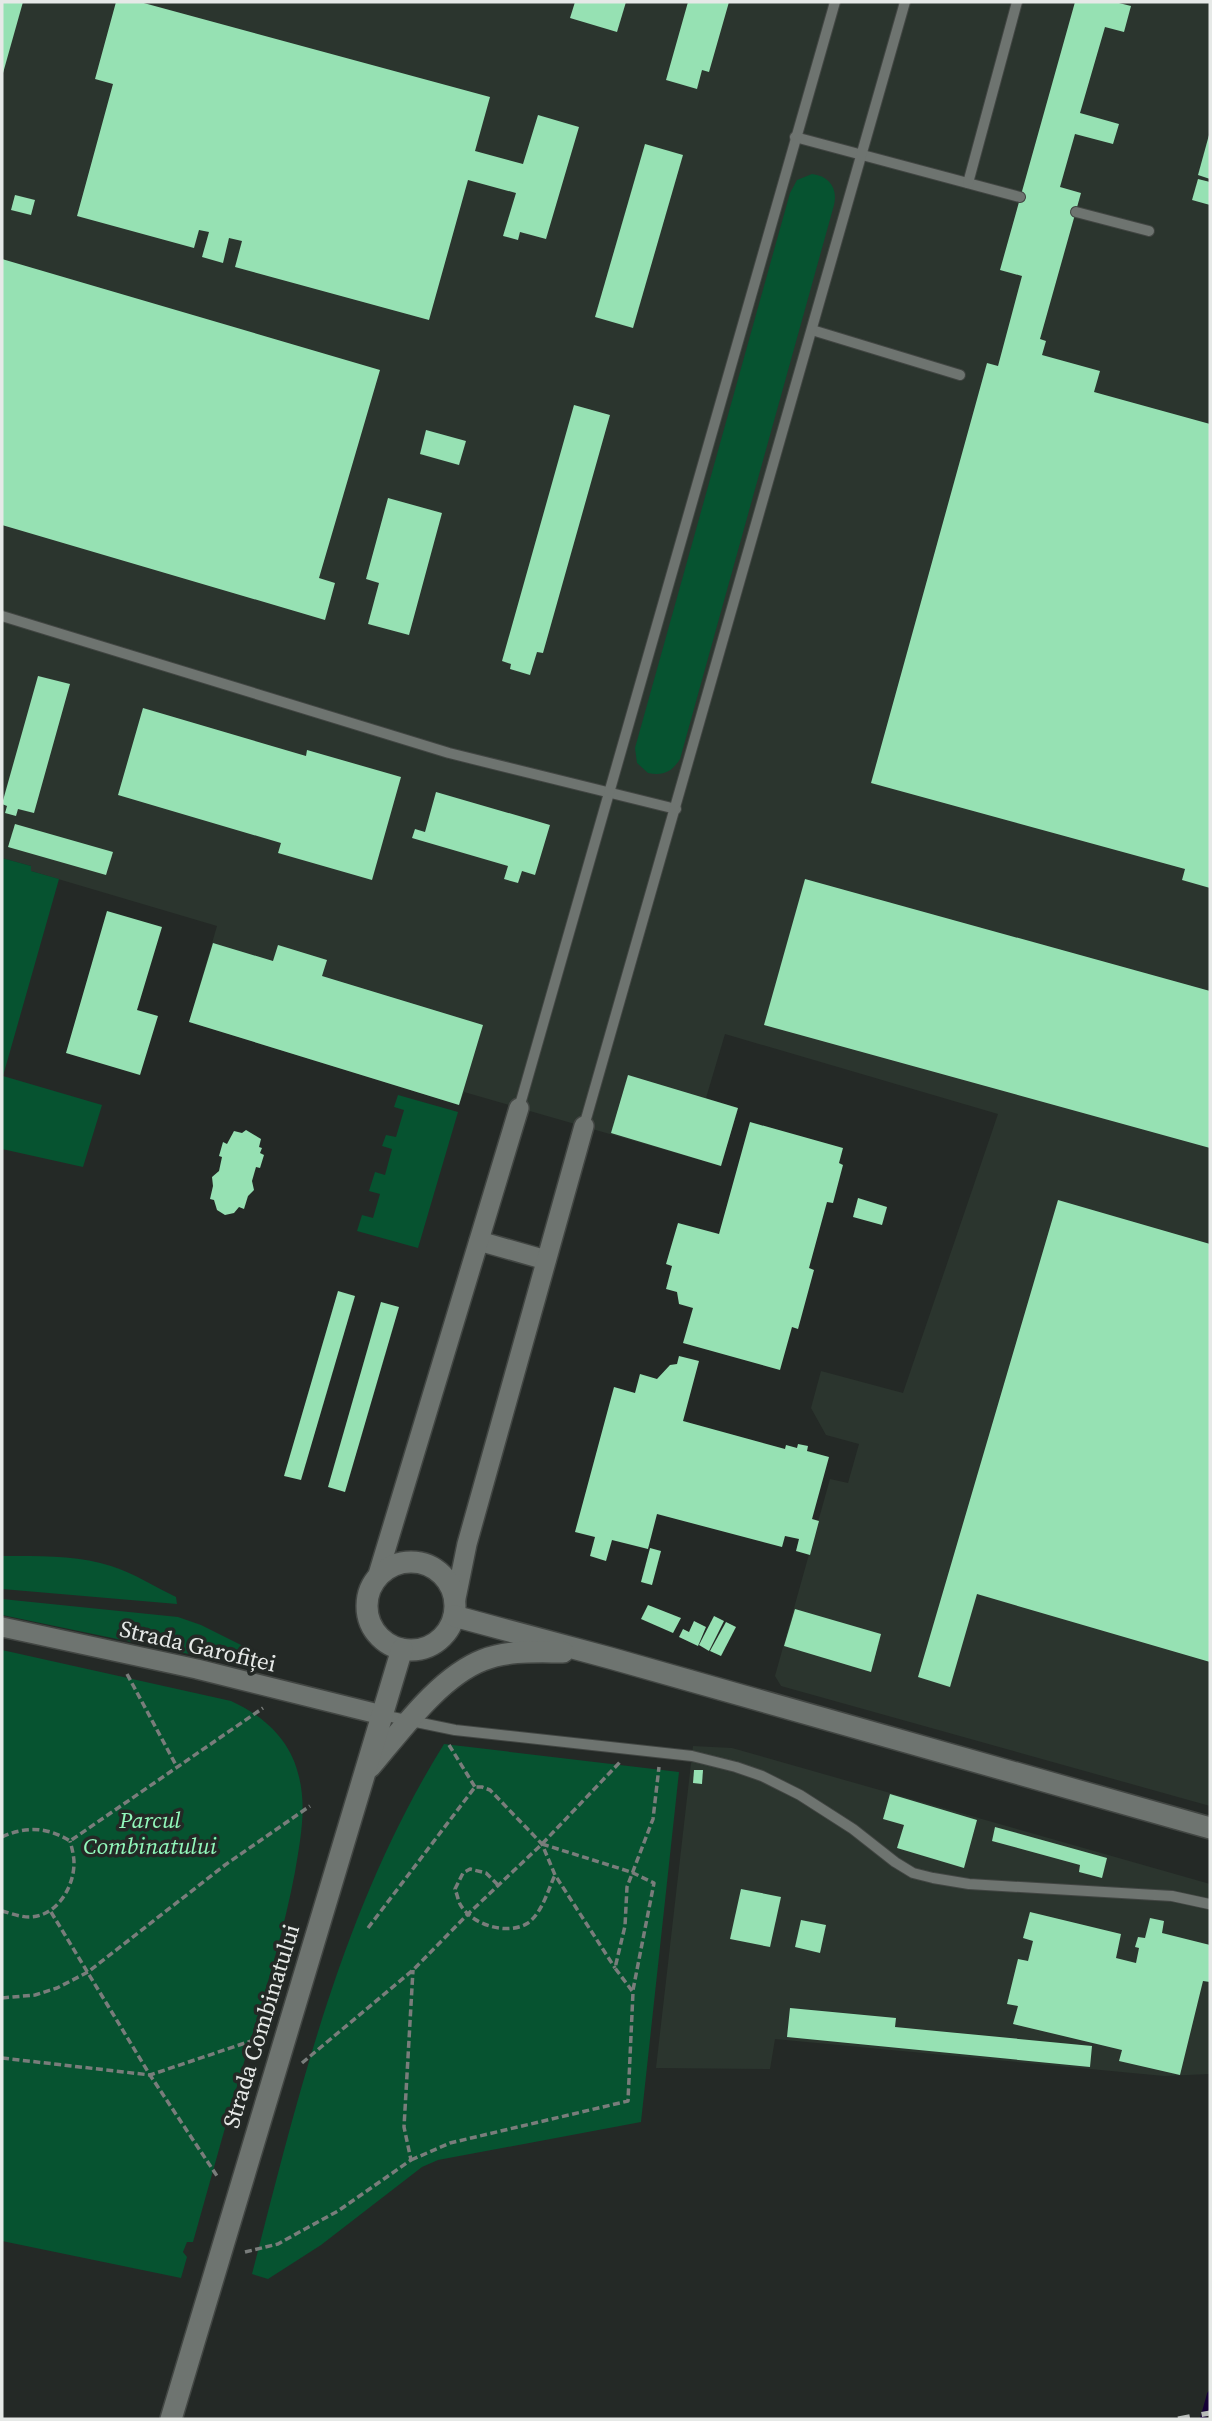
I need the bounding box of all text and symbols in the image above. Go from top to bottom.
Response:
street label: Strada Garofiței [117,1612,279,1680]
park label: Parcul Combinatului [83,1804,217,1862]
street label: Strada Combinatului [215,1920,307,2132]

